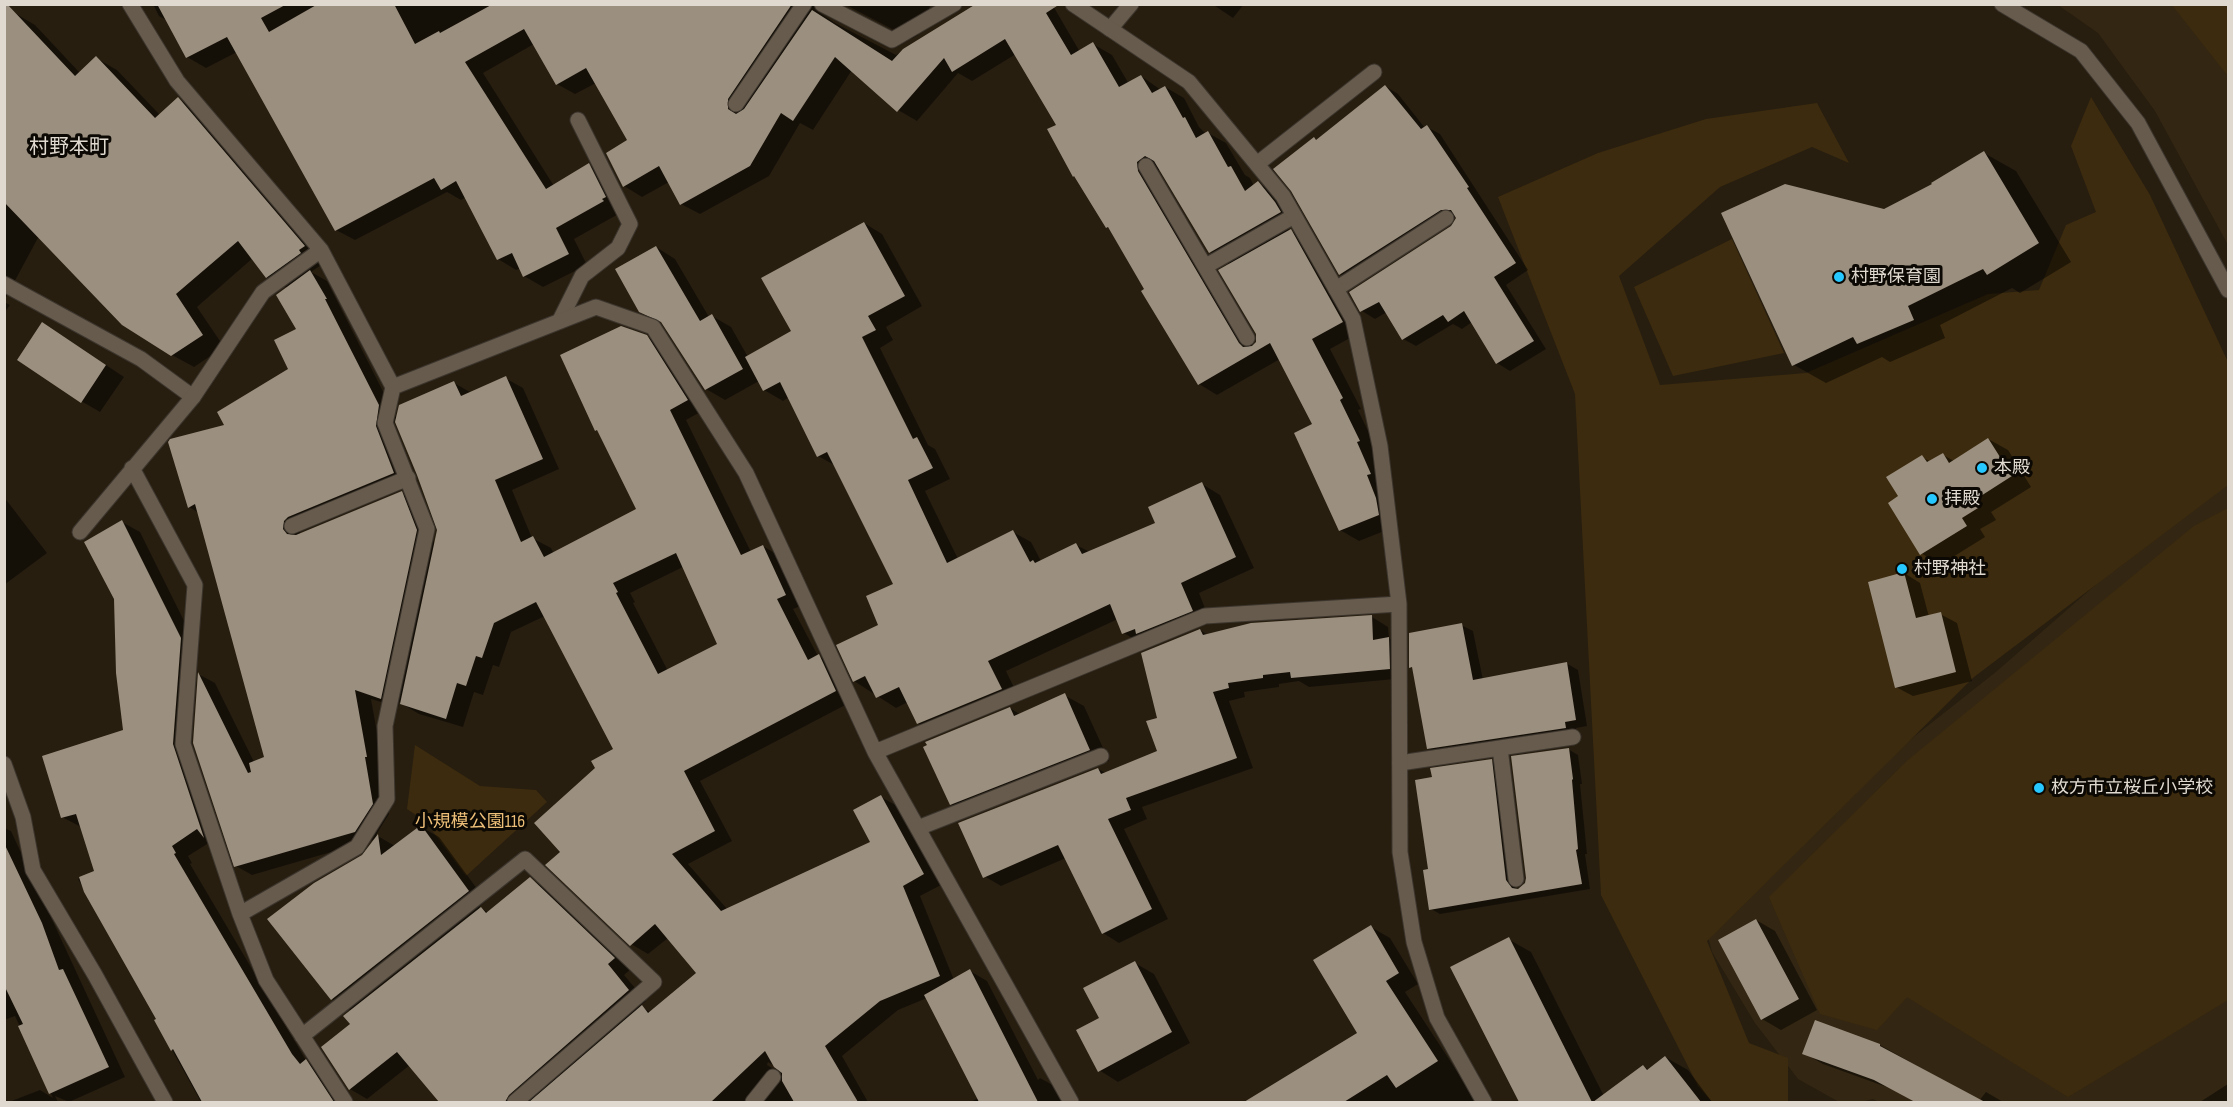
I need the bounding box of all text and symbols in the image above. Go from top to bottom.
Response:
district label: 村野本町 [29,136,109,160]
place label: 村野保育園 [1851,266,1941,288]
marker: 村野保育園 [1832,270,1846,284]
place label: 本殿 [1994,457,2030,479]
marker: 本殿 [1975,461,1989,475]
place label: 拝殿 [1944,488,1980,510]
marker: 拝殿 [1925,492,1939,506]
place label: 村野神社 [1914,558,1986,580]
marker: 村野神社 [1895,562,1909,576]
place label: 枚方市立桜丘小学校 [2051,777,2213,799]
marker: 枚方市立桜丘小学校 [2032,781,2046,795]
park label: 小規模公園116 [415,811,525,833]

